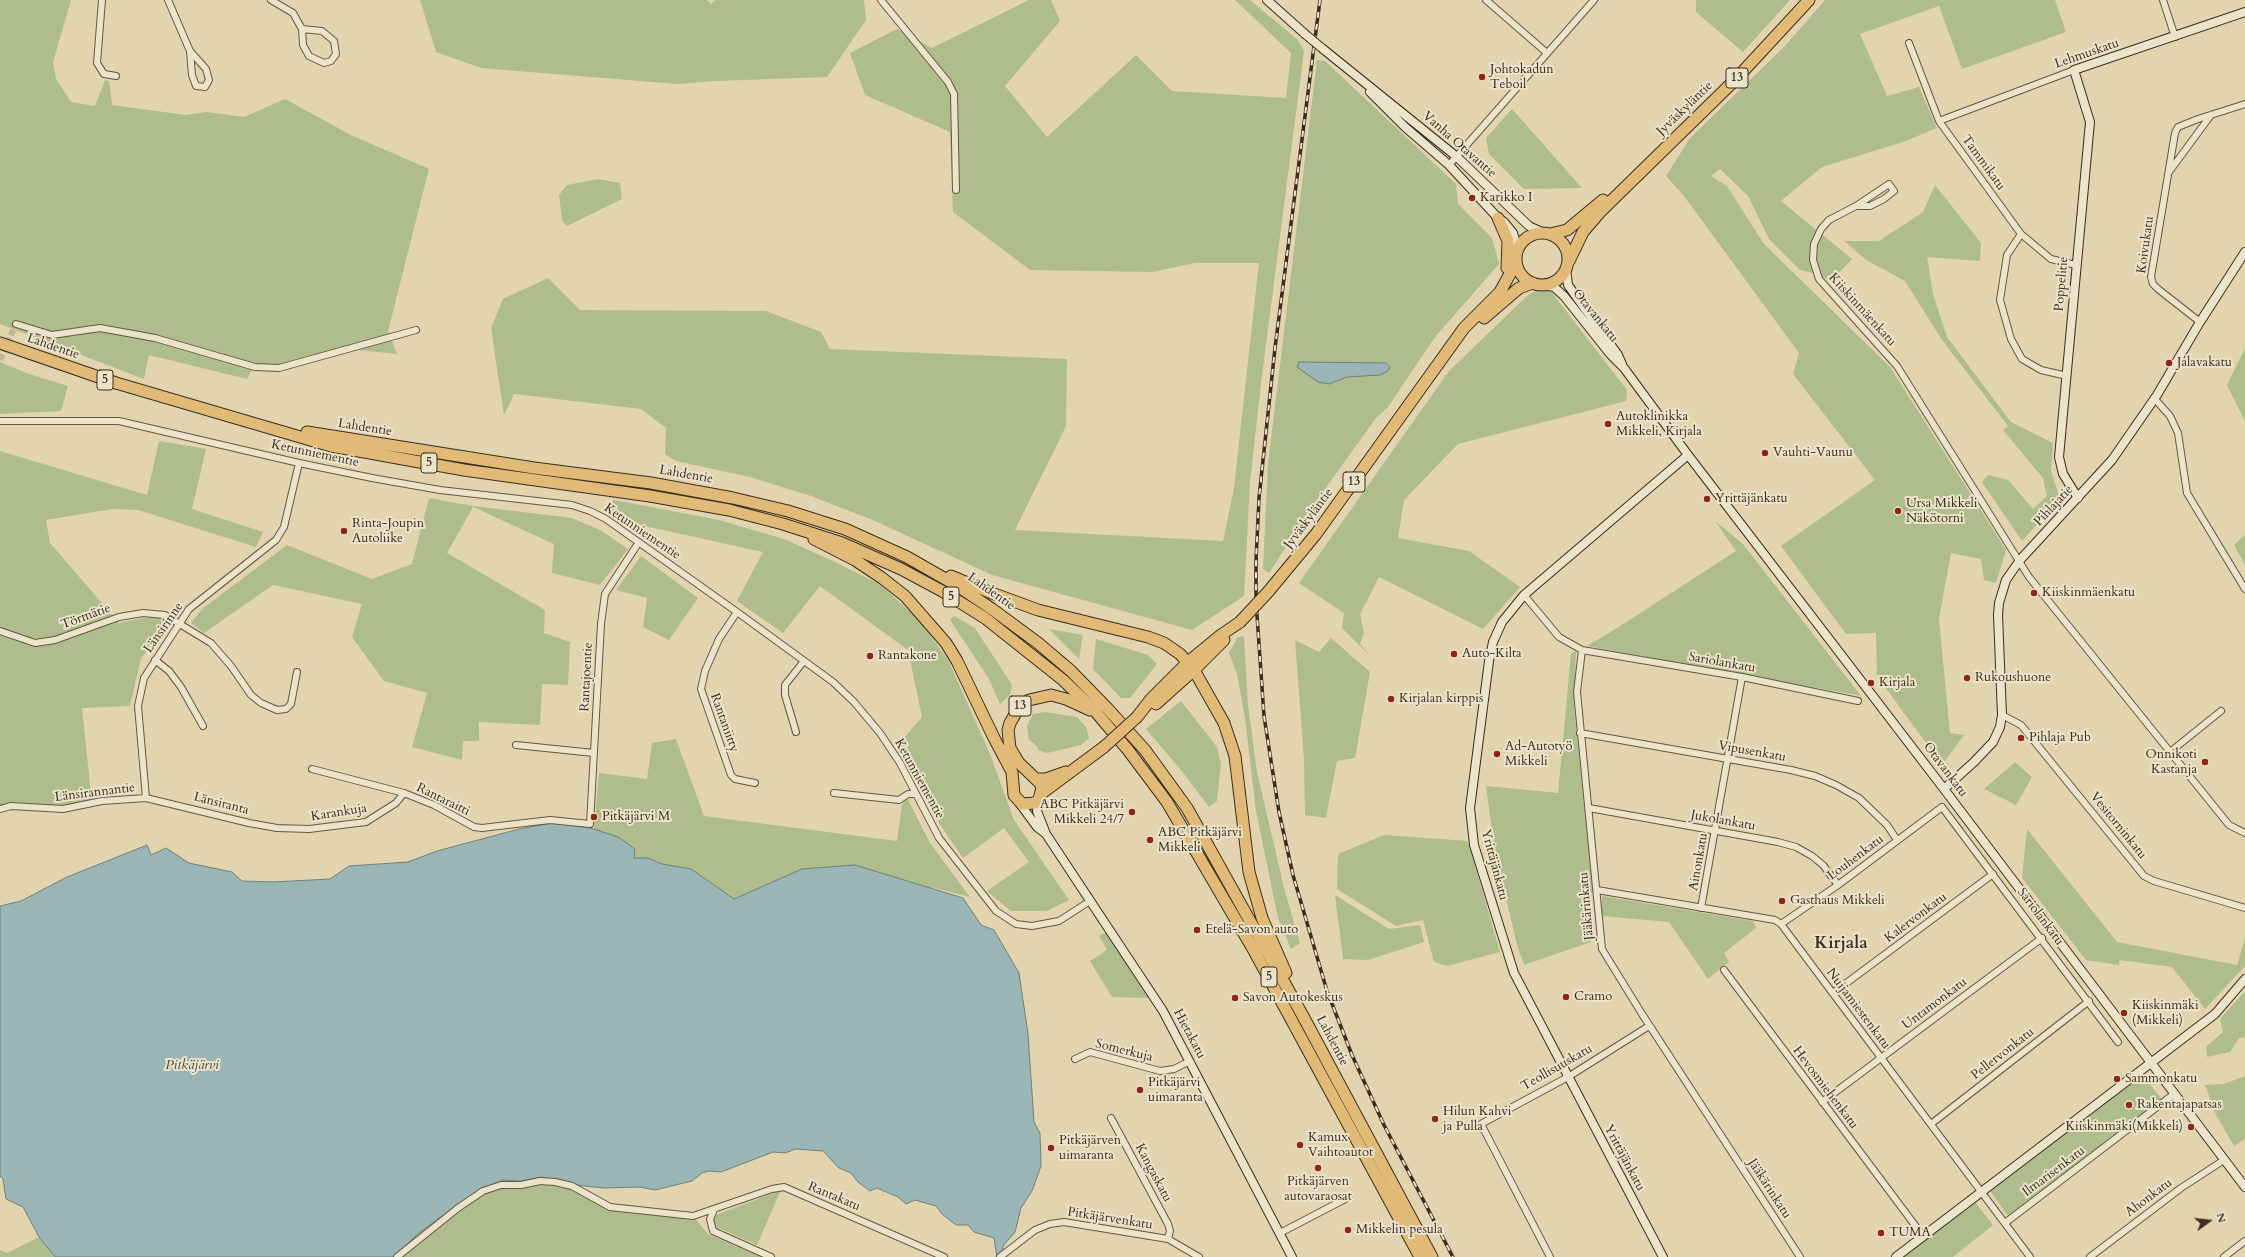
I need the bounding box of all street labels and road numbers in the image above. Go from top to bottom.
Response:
street label: Lehmuskatu [2053,36,2121,72]
road number: 13 [1726,68,1748,88]
street label: Jyväskyläntie [1654,78,1716,140]
street label: Vanha Otavantie [1419,109,1499,181]
street label: Tammikatu [1958,132,2008,194]
street label: Koivukatu [2134,215,2158,275]
street label: Poppelitie [2052,256,2072,312]
street label: Kiiskinmäenkatu [1825,270,1899,350]
street label: Otavankatu [1569,286,1621,346]
street label: Lahdentie [25,331,81,363]
road number: 5 [97,370,113,390]
street label: Lahdentie [337,416,393,440]
street label: Ketunniementie [270,437,360,471]
road number: 5 [421,453,437,473]
street label: Lahdentie [658,463,714,487]
road number: 13 [1343,472,1365,492]
street label: Pihlajatie [2031,482,2077,530]
street label: Jyväskyläntie [1281,486,1337,552]
street label: Ketunniementie [601,501,683,563]
street label: Lahdentie [964,570,1018,614]
road number: 5 [943,587,959,607]
street label: Länsirinne [141,600,187,656]
street label: Törmätie [59,601,113,633]
street label: Rantajoentie [577,642,597,712]
street label: Sariolankatu [1687,649,1757,677]
street label: Rantaniitty [706,691,742,755]
road number: 13 [1009,696,1031,716]
street label: Ketunniementie [891,736,947,822]
street label: Vipusenkatu [1717,738,1787,766]
street label: Otavankatu [1919,740,1971,800]
street label: Länsirannantie [54,780,136,806]
street label: Rantaraitti [414,780,472,820]
street label: Vesitorninkatu [2086,789,2150,863]
street label: Länsiranta [192,790,250,818]
street label: Karankuja [310,801,368,825]
street label: Jukolankatu [1689,808,1757,834]
street label: Yrittäjänkatu [1477,828,1511,902]
street label: Ainonkatu [1686,832,1712,892]
street label: Louhenkatu [1825,832,1887,884]
street label: Jääkärinkatu [1576,871,1598,941]
street label: Sariolankatu [2013,885,2067,949]
street label: Kalervonkatu [1882,889,1950,947]
street label: Nuijamiestenkatu [1822,965,1894,1053]
road number: 5 [1261,967,1277,987]
street label: Untamonkatu [1900,975,1970,1033]
street label: Hietakatu [1169,1007,1209,1061]
street label: Lahdentie [1312,1013,1352,1069]
street label: Pellervonkatu [1968,1025,2038,1083]
street label: Somerkuja [1094,1036,1154,1066]
street label: Teollisuuskatu [1519,1041,1595,1095]
street label: Hevosmiehenkatu [1789,1044,1861,1132]
street label: Yrittäjänkatu [1600,1122,1648,1194]
street label: Kangaskatu [1131,1141,1175,1205]
street label: Ilmarisenkatu [2020,1143,2088,1201]
street label: Jääkärinkatu [1744,1156,1794,1222]
street label: Ahonkatu [2122,1175,2176,1221]
street label: Rantakatu [805,1179,863,1215]
street label: Pitkäjärvenkatu [1066,1205,1154,1233]

